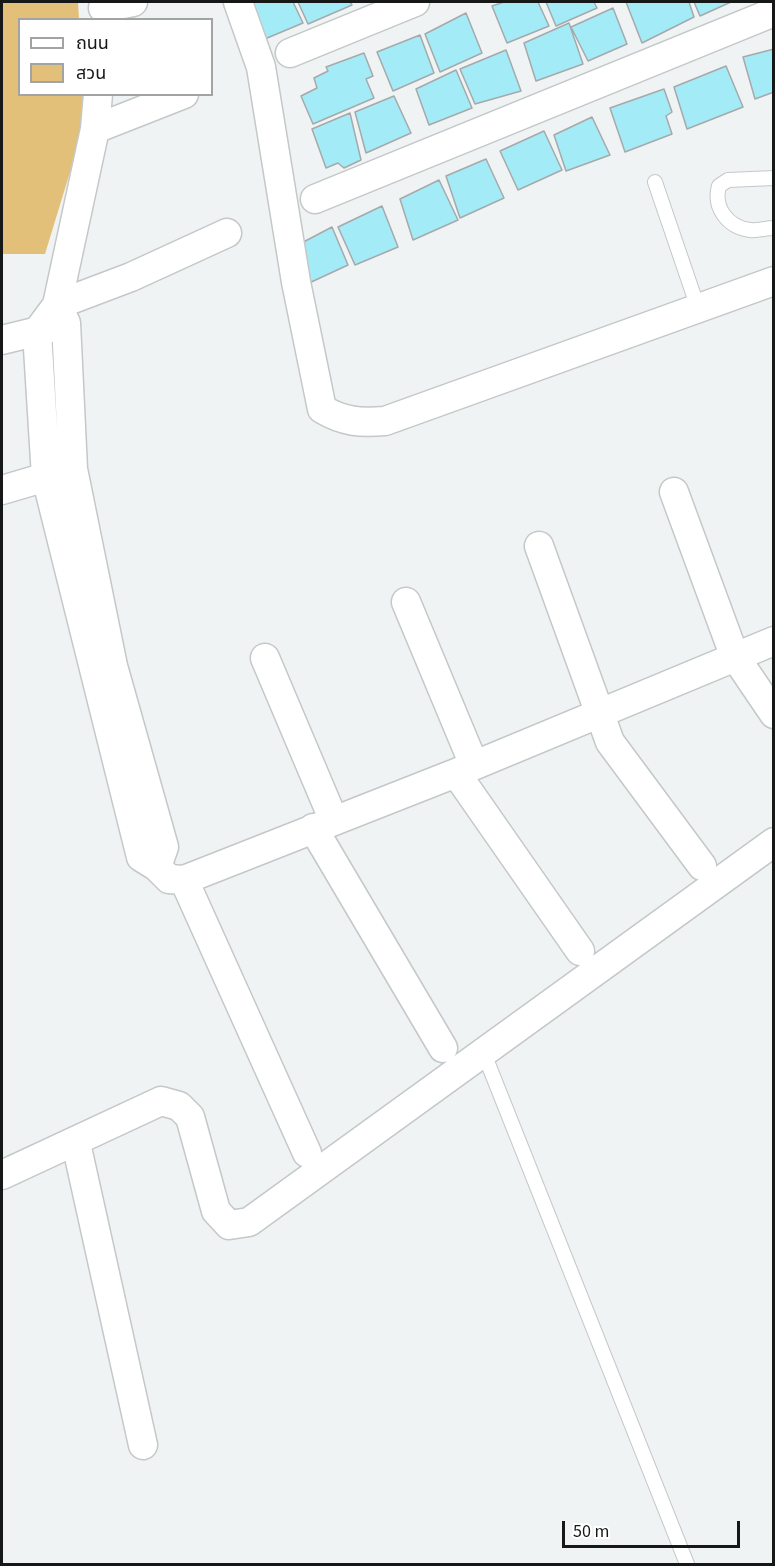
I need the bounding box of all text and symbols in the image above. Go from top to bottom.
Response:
legend [18,18,213,96]
text: ถนน [76,31,109,56]
text: สวน [76,61,106,86]
scale bar [565,1509,744,1547]
text: 50 m [573,1519,609,1544]

